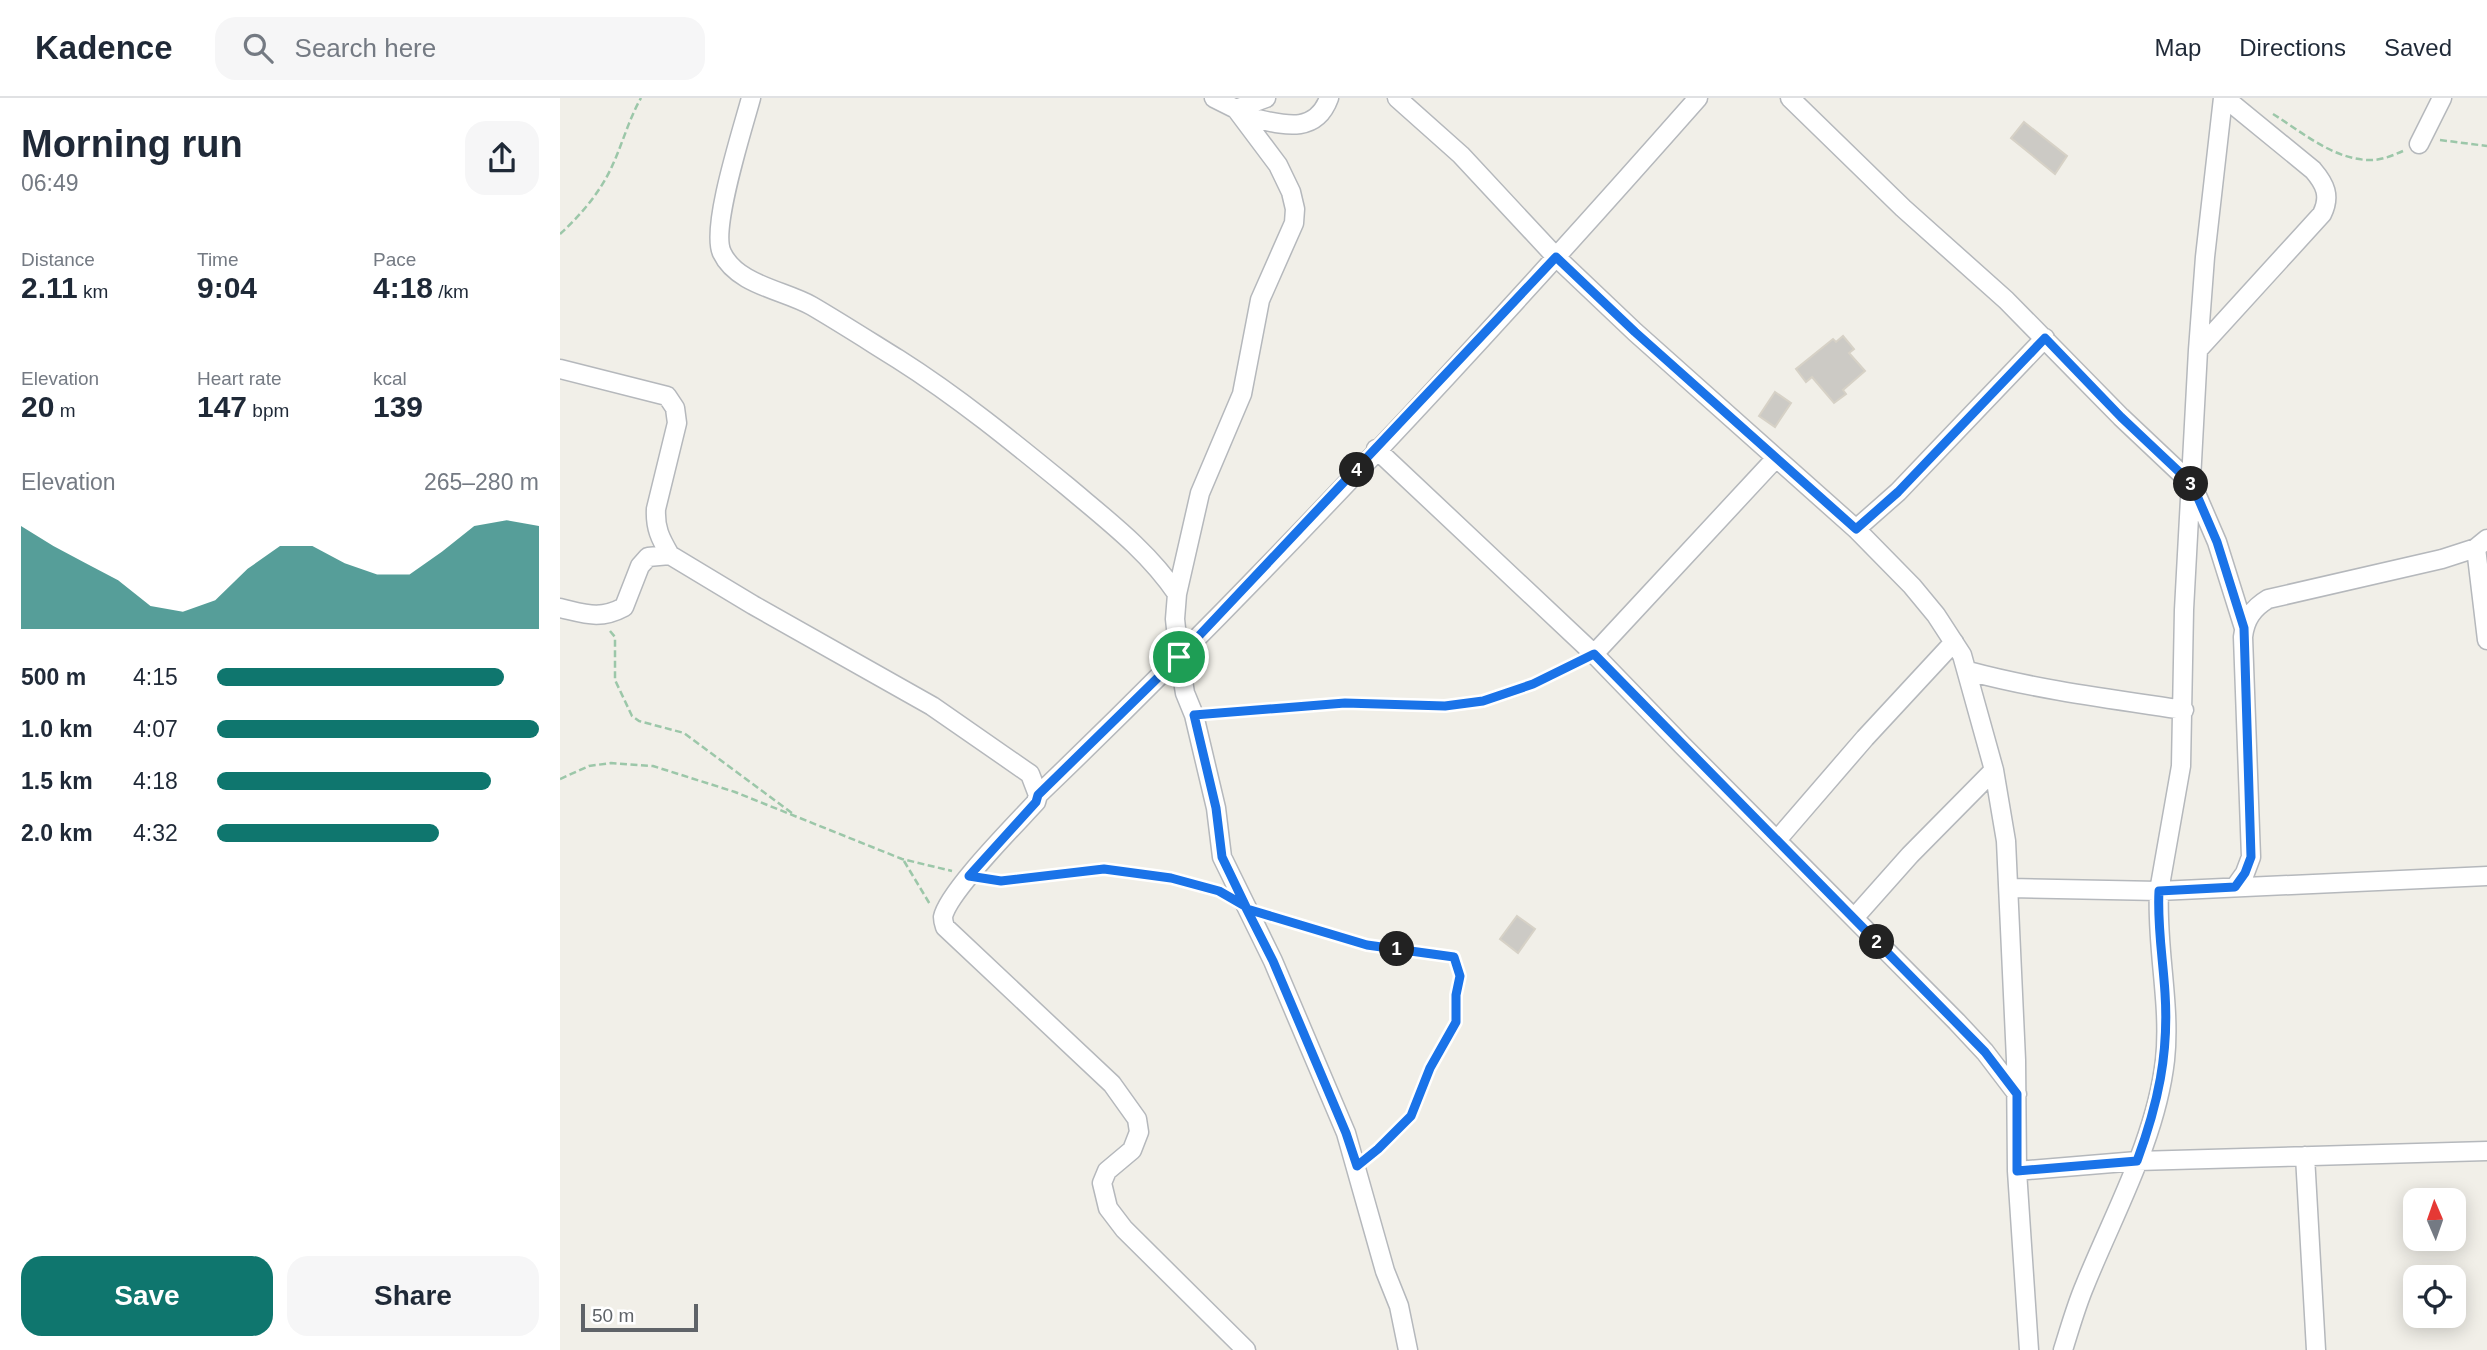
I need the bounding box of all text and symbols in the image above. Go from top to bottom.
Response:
search box [215,17,705,80]
text: Kadence [35,29,173,66]
icon: search [239,29,277,67]
text: Search here [295,33,436,63]
text: Map [2155,34,2201,61]
text: Directions [2239,34,2346,61]
text: Saved [2384,34,2452,61]
button: share [465,121,539,195]
text: Morning run [21,123,243,165]
text: 06:49 [21,170,79,196]
text: Distance [21,249,95,270]
text: Time [197,249,239,270]
text: Pace [373,249,416,270]
text: 2.11 [21,271,78,304]
text: 9:04 [197,271,257,304]
text: 4:18 [373,271,433,304]
text: km [78,281,108,302]
text: /km [433,281,469,302]
text: Elevation [21,368,99,389]
text: Heart rate [197,368,281,389]
text: kcal [373,368,407,389]
text: 20 [21,390,54,423]
text: 147 [197,390,247,423]
text: 139 [373,390,423,423]
text: m [54,400,75,421]
text: bpm [247,400,289,421]
pin: 4 [1340,452,1374,488]
text: 4 [1351,459,1362,480]
pin: 3 [2174,466,2208,502]
text: Elevation [21,469,116,495]
text: 265–280 m [424,469,539,495]
text: 3 [2185,473,2196,494]
pin [1149,627,1209,687]
icon: arrive [1160,638,1198,676]
text: 500 m [21,664,86,690]
text: 4:15 [133,664,178,690]
text: 1.0 km [21,716,93,742]
text: 4:07 [133,716,178,742]
text: 1.5 km [21,768,93,794]
text: 4:18 [133,768,178,794]
text: 2.0 km [21,820,93,846]
text: 4:32 [133,820,178,846]
pin: 2 [1860,924,1894,960]
text: 2 [1871,931,1882,952]
pin: 1 [1380,932,1414,966]
text: 1 [1391,938,1402,959]
north arrow [2403,1188,2466,1251]
map controls [2403,1188,2466,1328]
button: Save [21,1256,273,1336]
button: Share [287,1256,539,1336]
button: locate [2403,1265,2466,1328]
scale bar [581,1301,698,1333]
text: 50 m [592,1305,634,1326]

